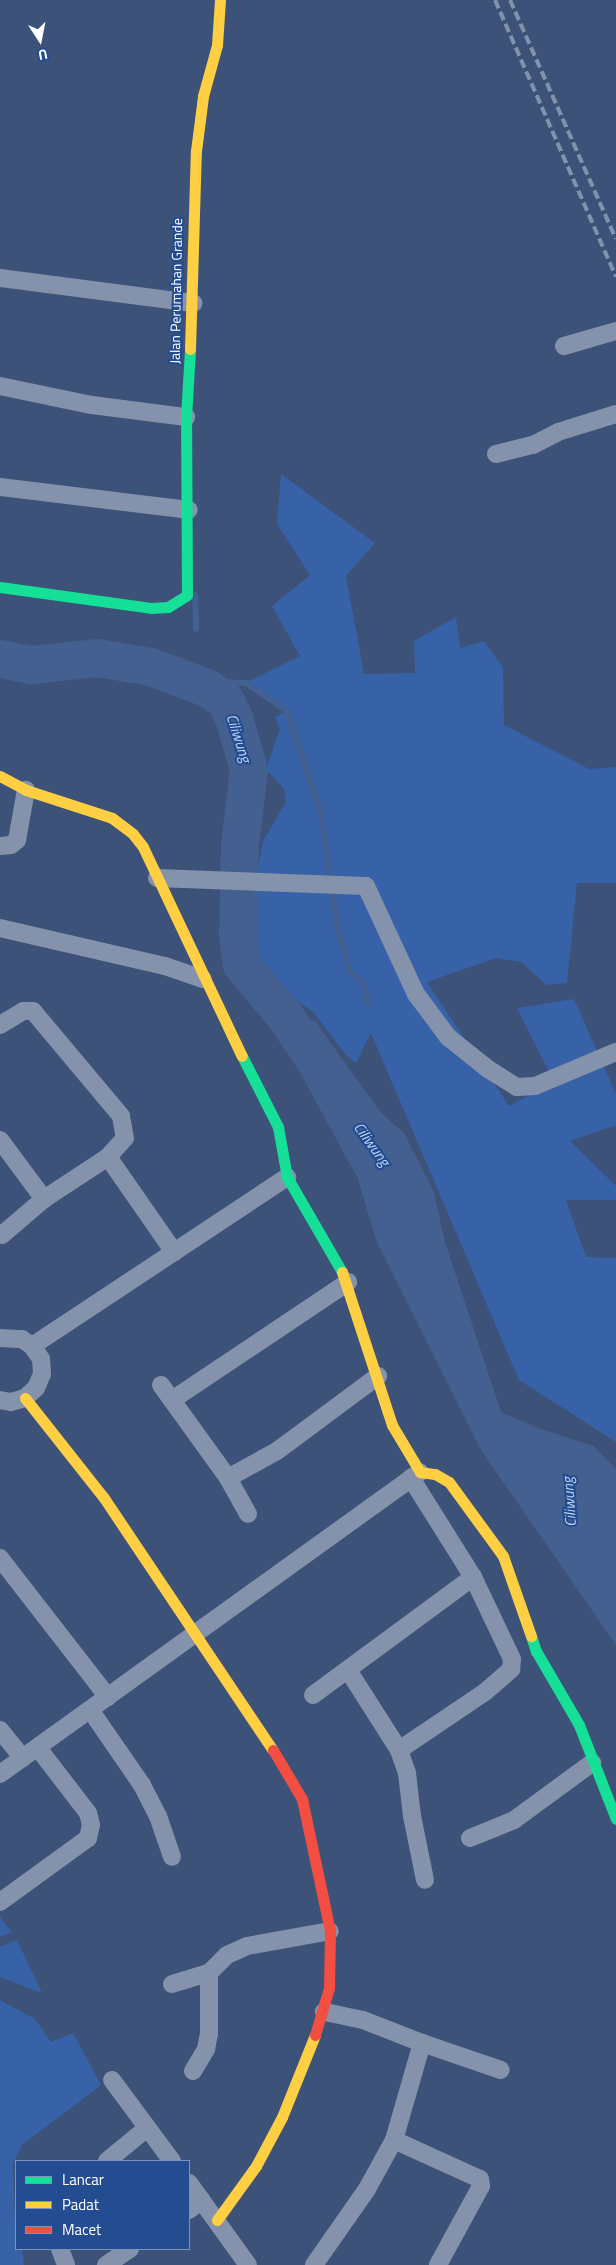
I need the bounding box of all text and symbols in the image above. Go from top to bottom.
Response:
north arrow [15,15,65,65]
text: U [36,44,49,66]
street label: Jalan Perumahan Grande [166,218,186,364]
water label: Ciliwung [223,711,255,765]
water label: Ciliwung [350,1119,394,1169]
water label: Ciliwung [558,1476,580,1528]
legend [15,2160,190,2250]
text: Lancar [62,2168,104,2191]
text: Padat [62,2193,99,2216]
text: Macet [62,2218,101,2241]

